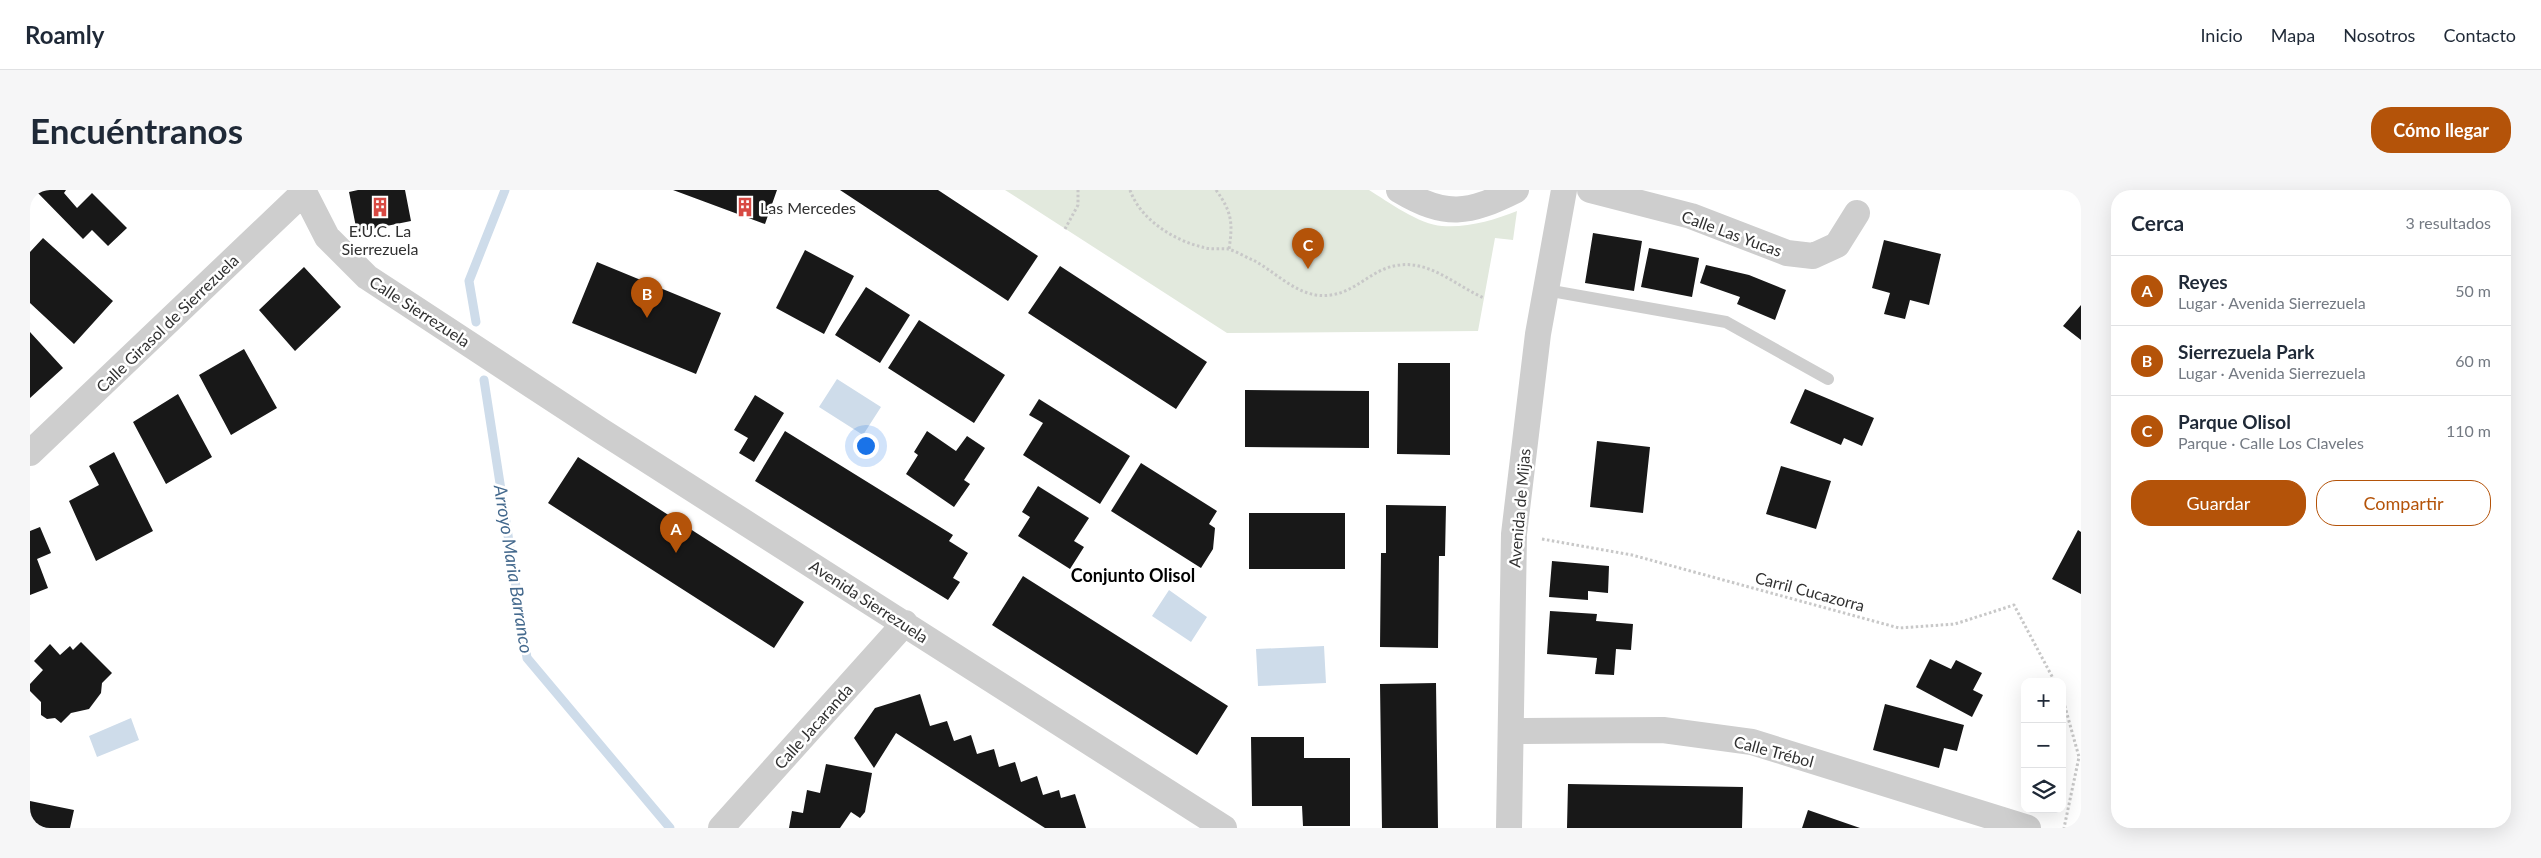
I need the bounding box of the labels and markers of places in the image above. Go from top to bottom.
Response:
building icon: E.U.C. La Sierrezuela [369,196,391,218]
building icon: Las Mercedes [734,196,756,218]
place label: Las Mercedes [760,198,856,217]
place label: E.U.C. La Sierrezuela [342,221,419,258]
pin: C [1292,228,1324,269]
pin: B [631,277,663,318]
pin: A [660,512,692,553]

